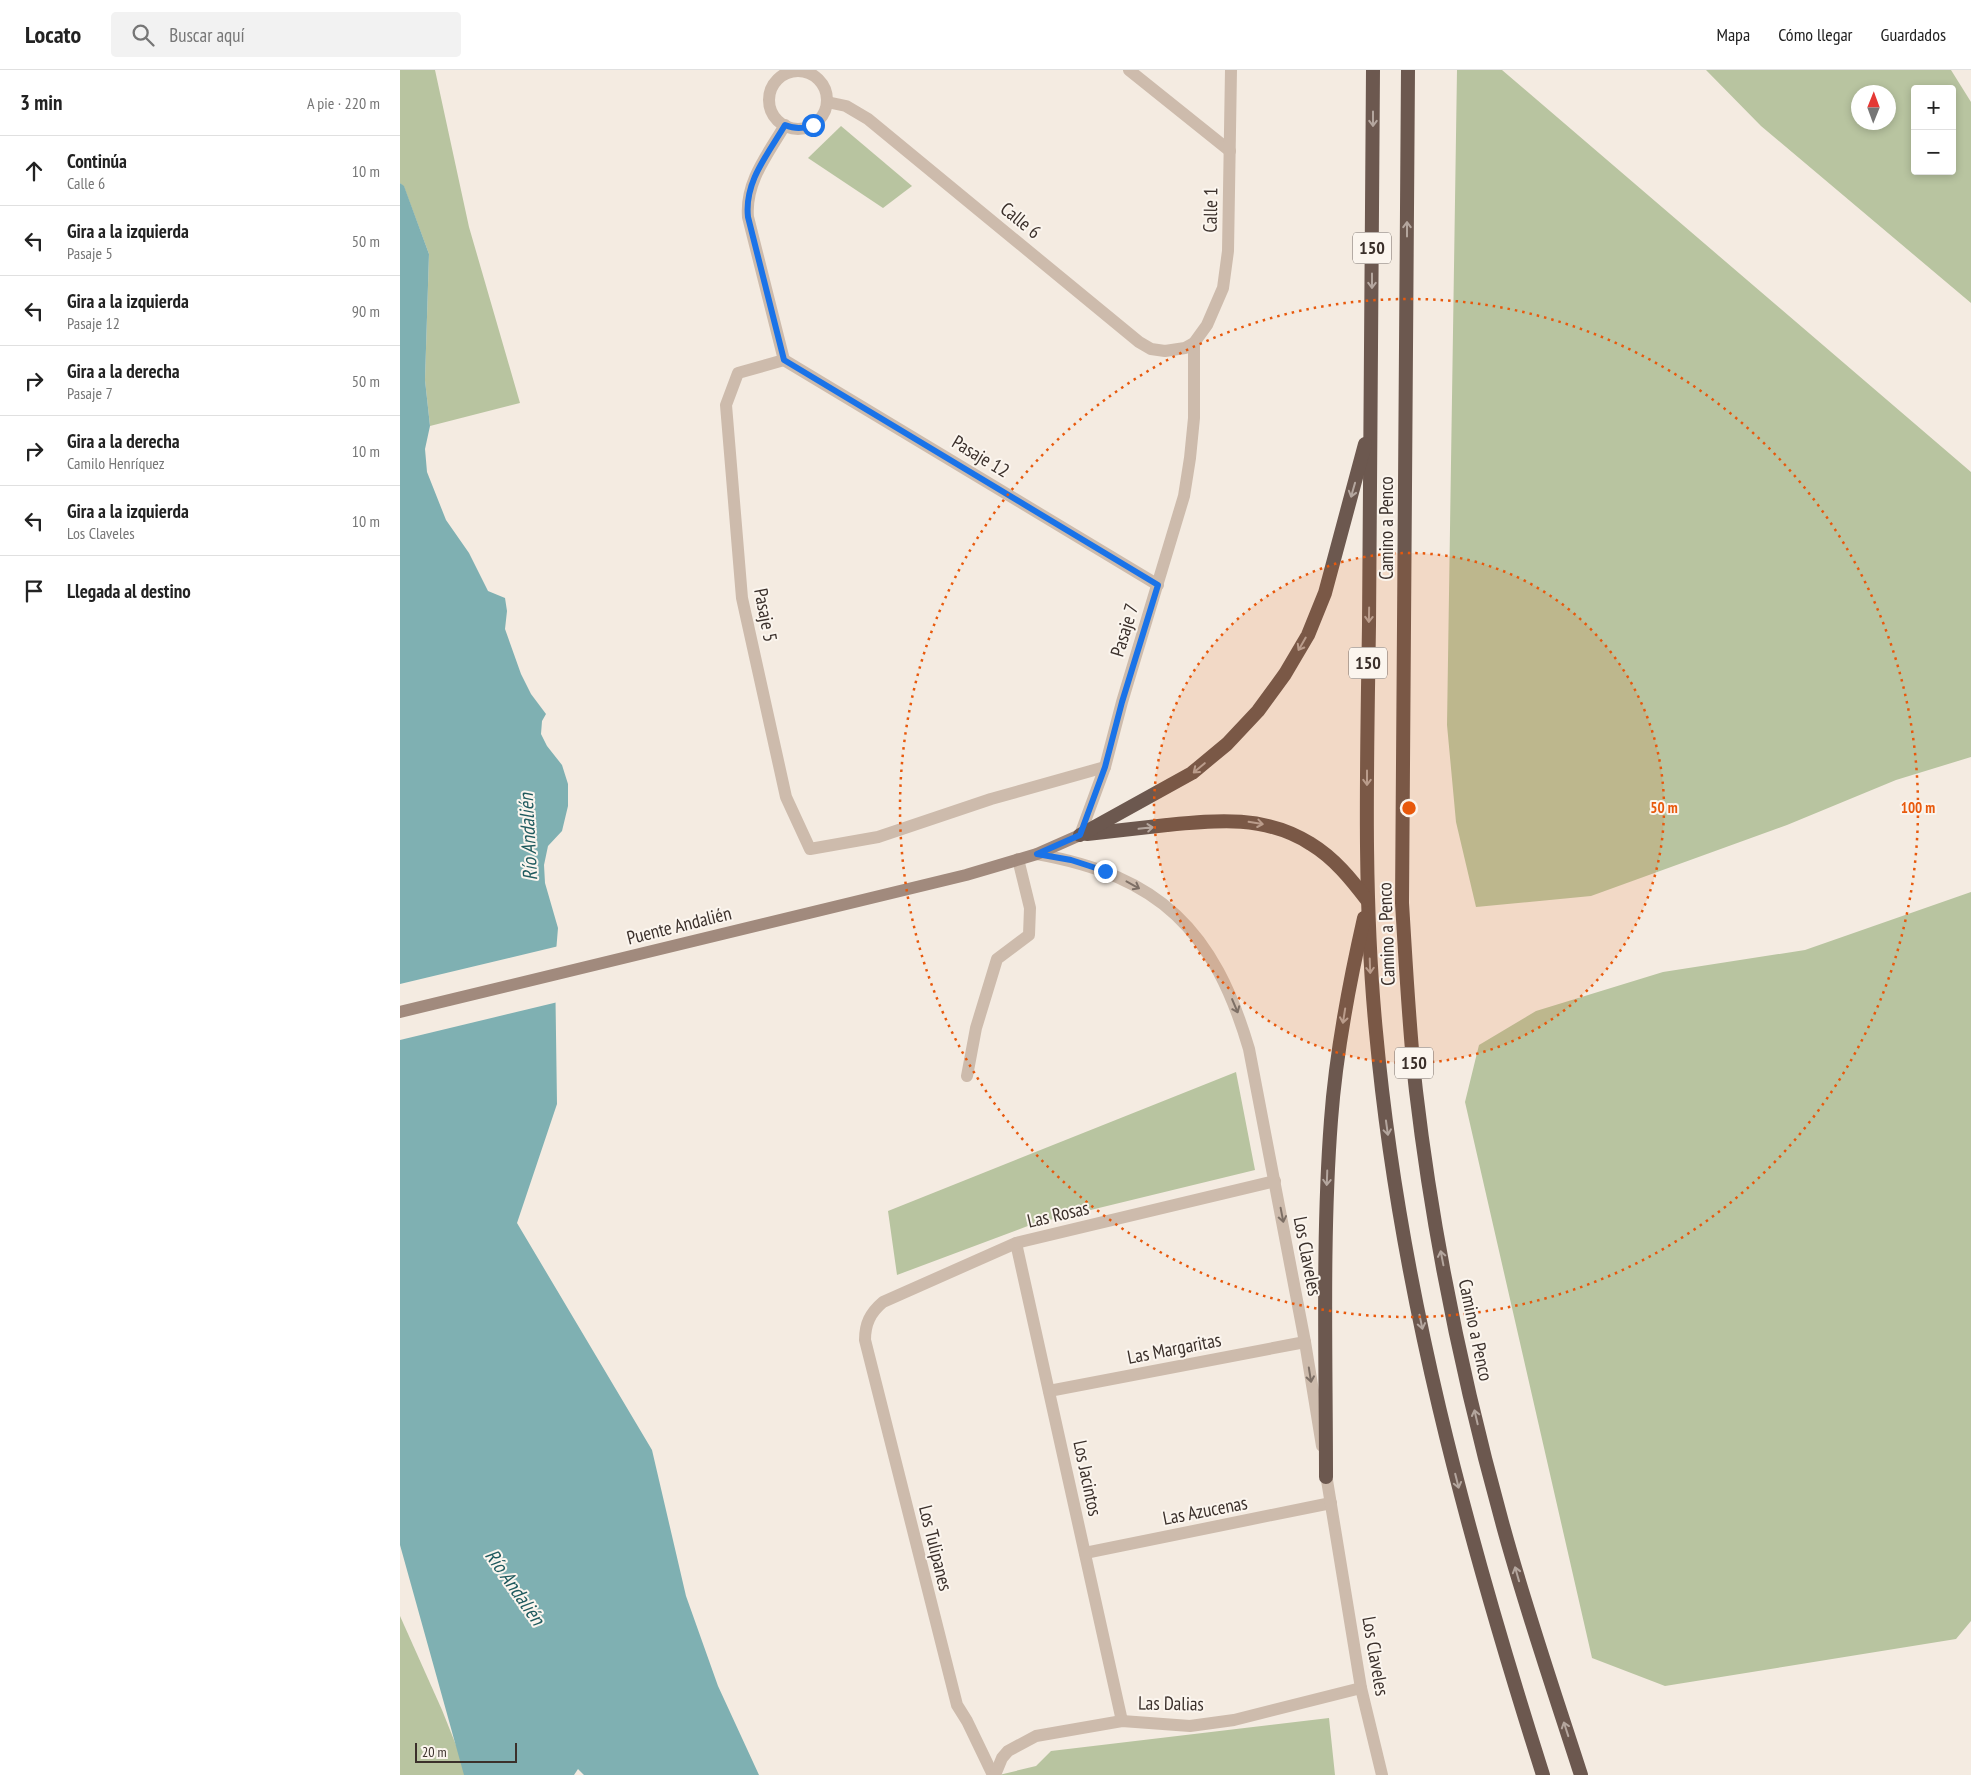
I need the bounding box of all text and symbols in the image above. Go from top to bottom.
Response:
search box [111,12,461,57]
text: Locato [25,19,81,50]
icon: search [129,21,157,49]
text: Buscar aquí [169,23,245,47]
text: Mapa [1716,23,1750,46]
text: Cómo llegar [1778,23,1853,46]
text: Guardados [1881,23,1946,46]
north arrow [1851,85,1896,130]
map controls [1911,85,1956,175]
button: + [1911,85,1956,130]
text: 3 min [20,89,62,116]
text: A pie · 220 m [307,93,380,113]
one-way arrow [1368,110,1378,126]
route start [802,114,825,137]
button: − [1911,130,1956,175]
text: Continúa [67,149,127,173]
icon: ahead [20,157,48,185]
text: 10 m [352,161,380,181]
text: Calle 6 [67,173,105,193]
street label: Calle 1 [1198,187,1222,233]
street label: Calle 6 [996,196,1046,244]
text: Gira a la izquierda [67,219,189,243]
one-way arrow [1402,222,1412,238]
icon: left [20,227,48,255]
text: 50 m [352,231,380,251]
road number: 150 [1353,232,1391,264]
text: Pasaje 5 [67,243,113,263]
one-way arrow [1367,273,1376,289]
text: Gira a la izquierda [67,289,189,313]
icon: left [20,297,48,325]
text: 90 m [352,301,380,321]
text: Pasaje 12 [67,313,120,333]
text: Gira a la derecha [67,359,180,383]
icon: right [20,367,48,395]
text: 50 m [352,371,380,391]
text: Pasaje 7 [67,383,113,403]
text: Gira a la derecha [67,429,180,453]
street label: Pasaje 12 [948,430,1014,482]
icon: right [20,437,48,465]
text: 10 m [352,441,380,461]
text: Camilo Henríquez [67,453,165,473]
street label: Camino a Penco [1374,476,1398,580]
one-way arrow [1347,482,1357,498]
text: Gira a la izquierda [67,499,189,523]
icon: left [20,507,48,535]
text: 10 m [352,511,380,531]
text: Los Claveles [67,523,135,543]
icon: arrive [20,577,48,605]
text: Llegada al destino [67,579,191,603]
street label: Pasaje 5 [749,586,783,644]
street label: Pasaje 7 [1105,601,1143,659]
one-way arrow [1364,607,1374,623]
one-way arrow [1297,637,1307,652]
road number: 150 [1349,648,1387,678]
one-way arrow [1192,762,1205,774]
one-way arrow [1362,770,1372,786]
water label: Río Andalién [513,792,543,881]
text: 50 m [1650,798,1678,817]
text: 100 m [1901,798,1935,817]
centre of rings [1400,799,1418,817]
one-way arrow [1248,818,1264,828]
one-way arrow [1137,823,1153,832]
route end [1094,860,1117,883]
one-way arrow [1125,880,1139,890]
street label: Camino a Penco [1372,882,1400,986]
street label: Puente Andalién [624,900,734,950]
one-way arrow [1366,958,1375,974]
one-way arrow [1231,998,1241,1013]
one-way arrow [1339,1008,1349,1024]
road number: 150 [1395,1048,1433,1078]
one-way arrow [1382,1119,1392,1135]
one-way arrow [1323,1169,1332,1185]
street label: Las Rosas [1025,1195,1091,1233]
one-way arrow [1277,1207,1287,1223]
street label: Los Claveles [1289,1214,1327,1298]
one-way arrow [1437,1250,1446,1266]
street label: Camino a Penco [1453,1277,1499,1383]
one-way arrow [1417,1314,1426,1330]
street label: Las Margaritas [1125,1327,1223,1369]
one-way arrow [1306,1367,1316,1383]
one-way arrow [1470,1409,1480,1425]
street label: Los Jacintos [1068,1438,1108,1518]
one-way arrow [1453,1472,1462,1488]
street label: Las Azucenas [1161,1490,1249,1530]
street label: Los Tulipanes [914,1503,958,1593]
water label: Río Andalién [479,1544,551,1631]
one-way arrow [1511,1566,1521,1582]
street label: Los Claveles [1357,1614,1395,1698]
street label: Las Dalias [1138,1690,1204,1716]
one-way arrow [1561,1721,1570,1737]
scale bar [415,1740,518,1763]
text: 20 m [422,1743,447,1761]

